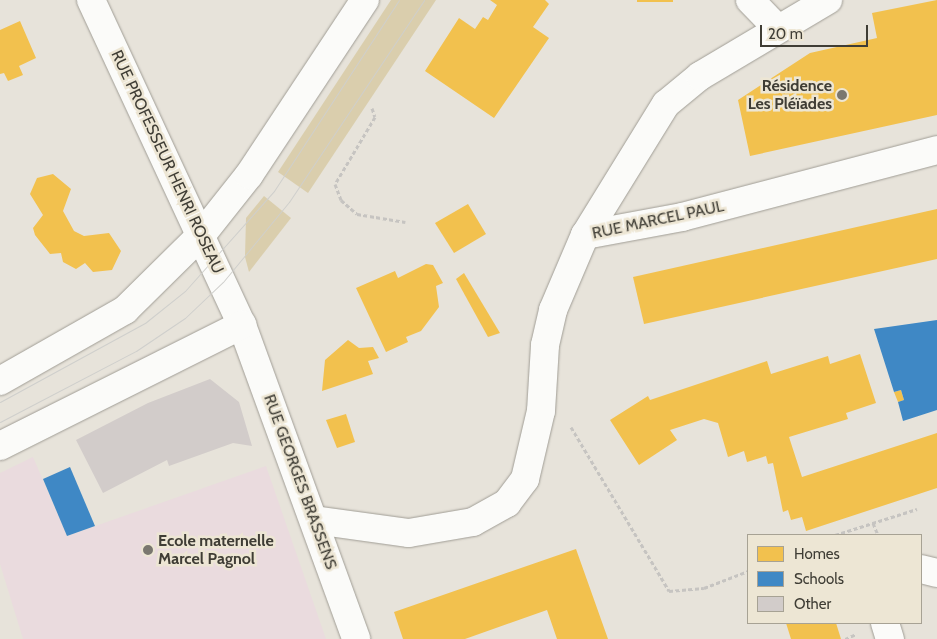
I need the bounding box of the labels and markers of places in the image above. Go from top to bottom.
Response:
place label: Résidence Les Pléïades [748,76,832,114]
marker: Résidence Les Pléïades [836,89,848,101]
place label: Ecole maternelle Marcel Pagnol [158,531,274,569]
marker: Ecole maternelle Marcel Pagnol [142,544,154,556]

